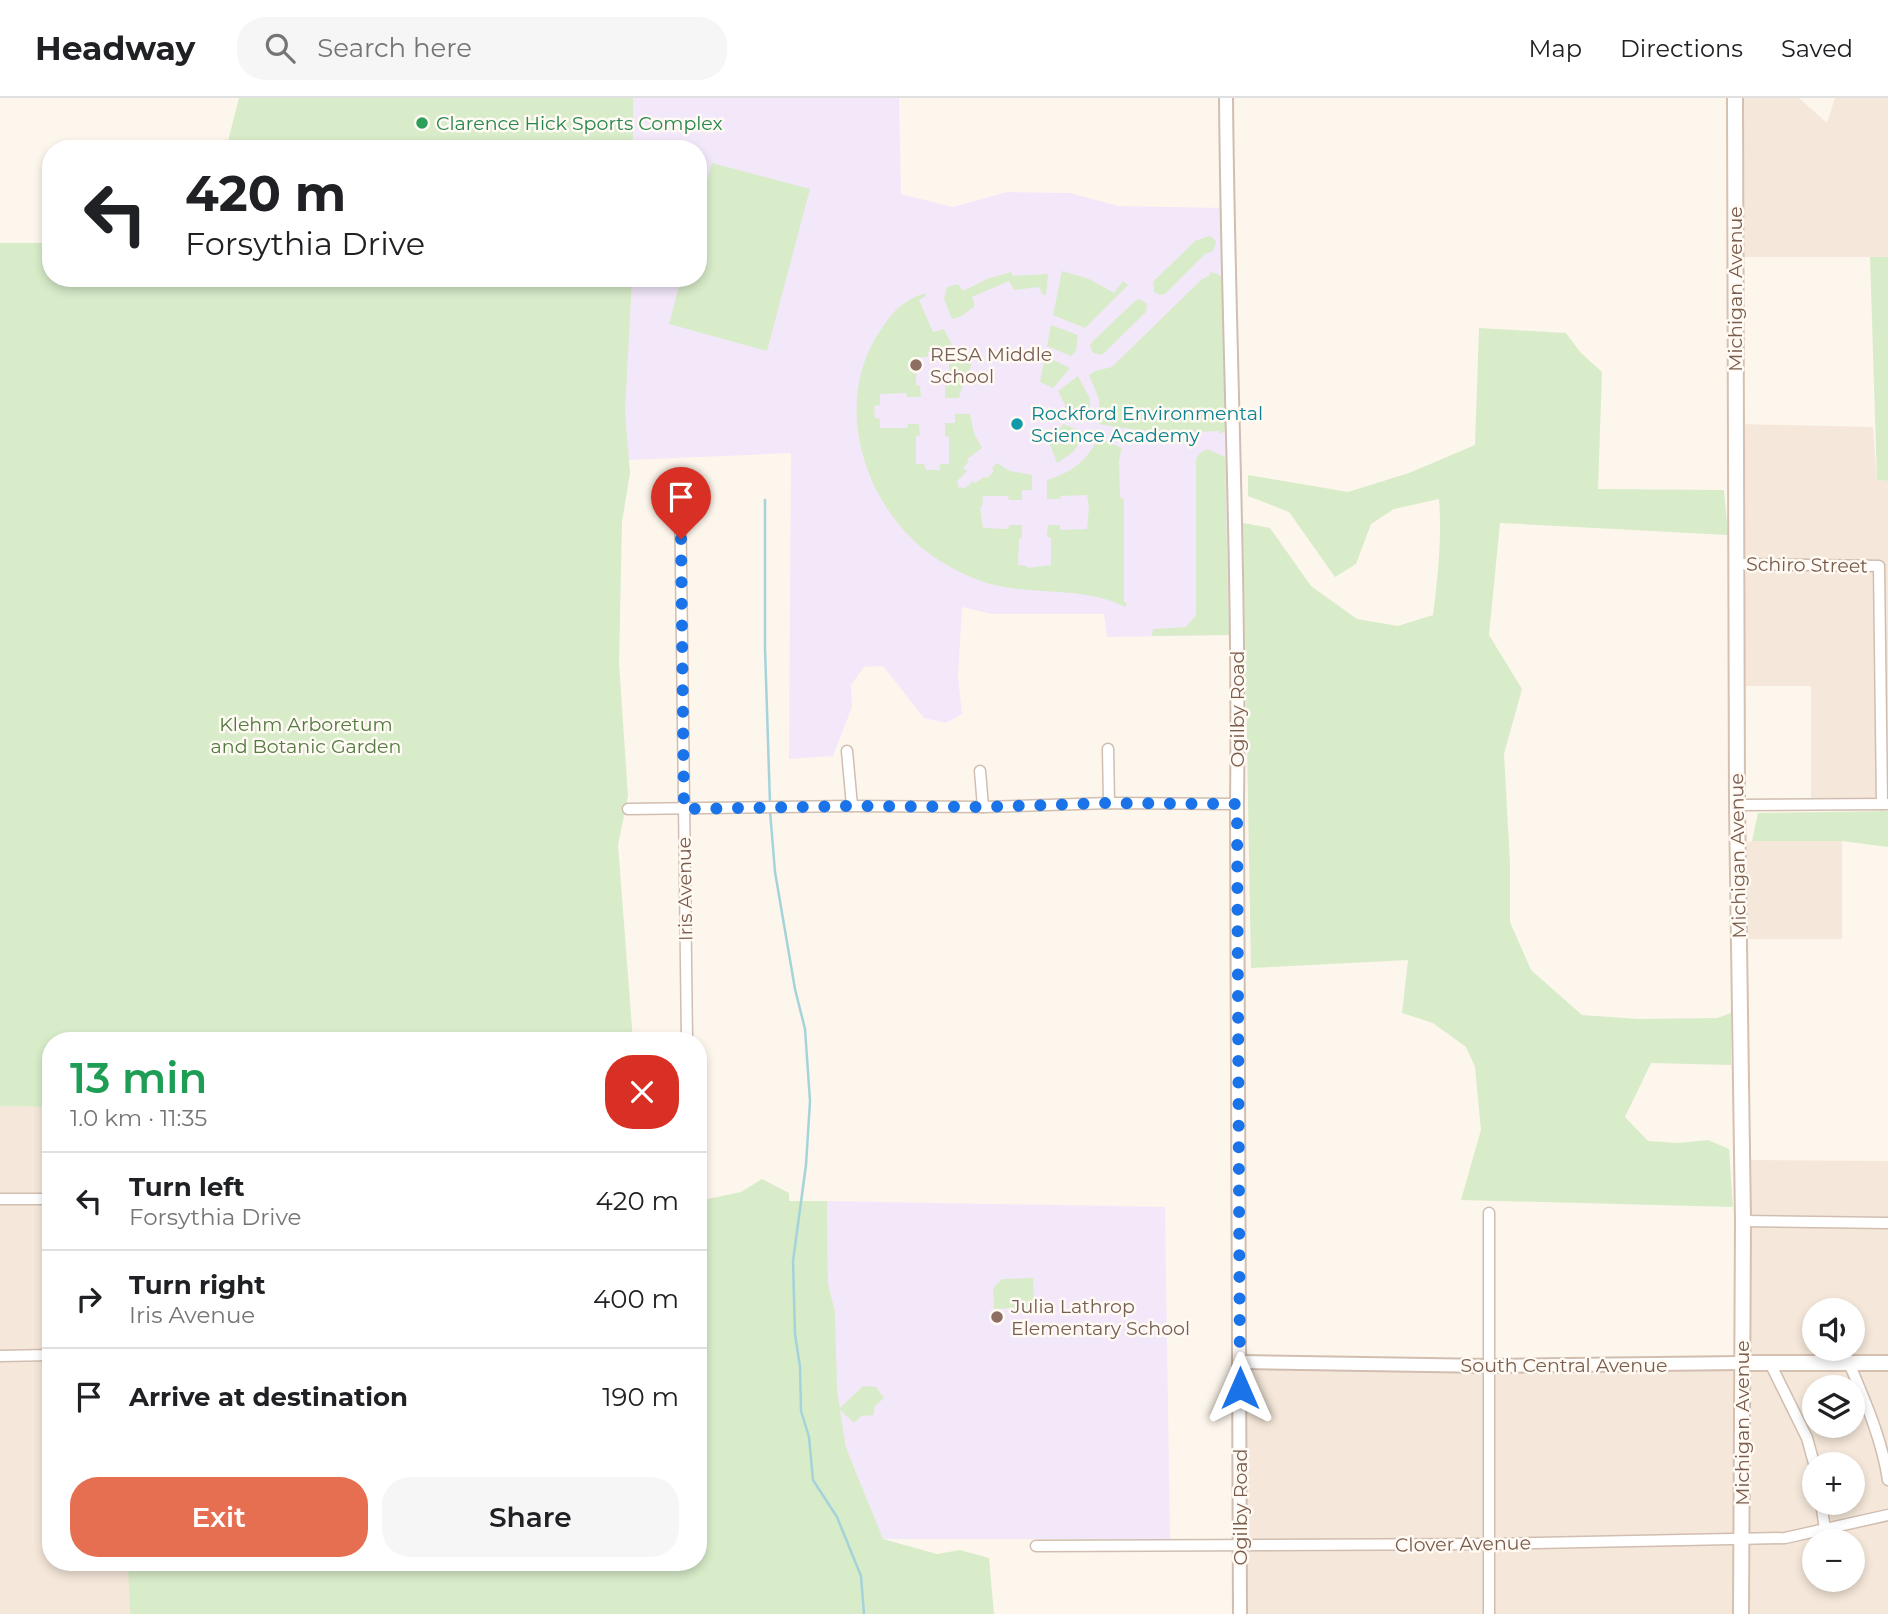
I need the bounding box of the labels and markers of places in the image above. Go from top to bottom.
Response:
place label: Clarence Hick Sports Complex [436,112,723,135]
marker: Clarence Hick Sports Complex [414,115,430,131]
place label: RESA Middle School [930,343,1052,388]
marker: RESA Middle School [908,357,924,373]
place label: Rockford Environmental Science Academy [1031,402,1263,447]
marker: Rockford Environmental Science Academy [1009,416,1025,432]
pin [651,467,711,539]
place label: Julia Lathrop Elementary School [1010,1295,1190,1340]
marker: Julia Lathrop Elementary School [989,1309,1005,1325]

